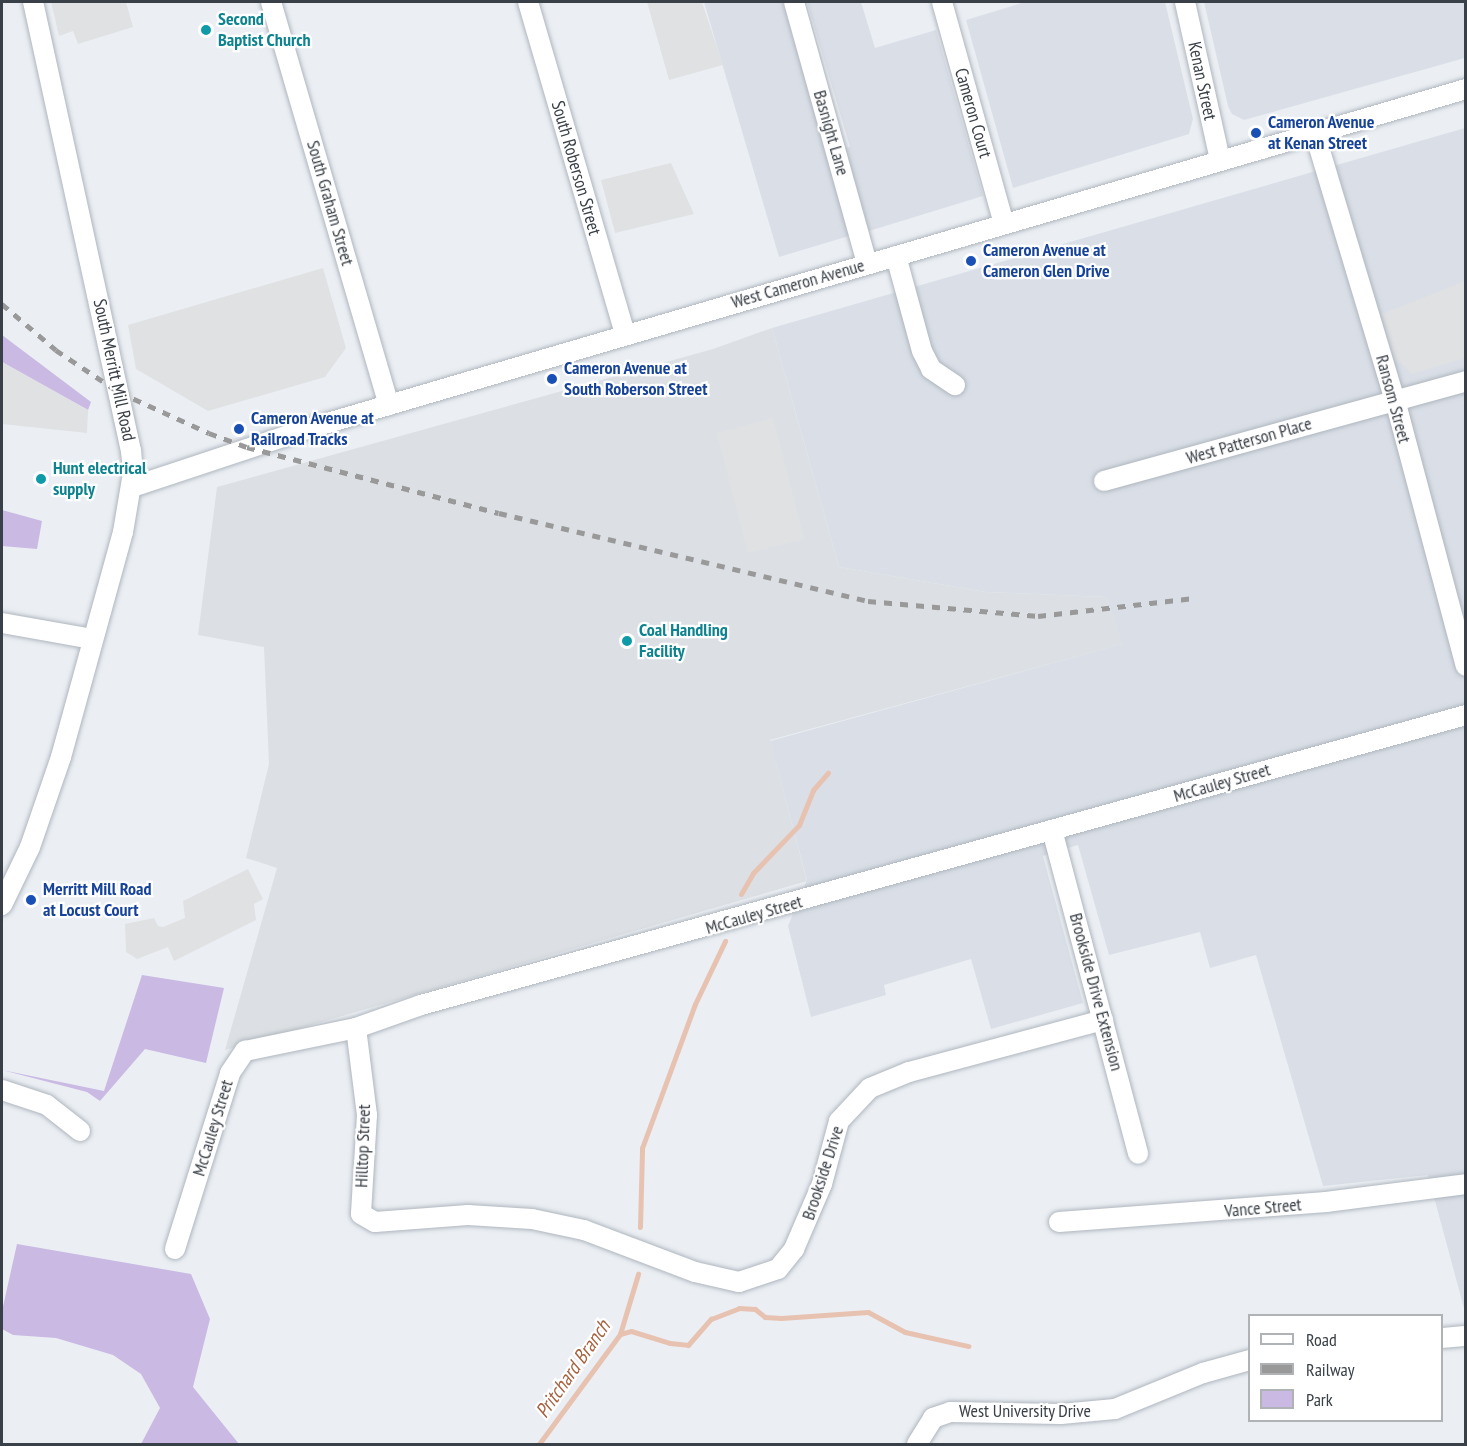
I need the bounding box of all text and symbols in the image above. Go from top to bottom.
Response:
place label: Second Baptist Church [218,9,311,52]
marker: Second Baptist Church [199,23,213,37]
street label: Kenan Street [1183,40,1221,122]
street label: Cameron Court [950,66,996,160]
street label: Basnight Lane [809,88,853,178]
street label: South Roberson Street [547,98,605,238]
place label: Cameron Avenue at Kenan Street [1268,112,1375,154]
marker: Cameron Avenue at Kenan Street [1249,126,1263,140]
street label: South Graham Street [302,138,358,268]
place label: Cameron Avenue at Cameron Glen Drive [983,240,1110,282]
marker: Cameron Avenue at Cameron Glen Drive [964,254,978,268]
street label: West Cameron Avenue [729,255,867,313]
street label: South Merritt Mill Road [88,297,140,443]
street label: Ransom Street [1371,353,1415,445]
place label: Cameron Avenue at South Roberson Street [564,358,707,400]
marker: Cameron Avenue at South Roberson Street [545,372,559,386]
place label: Cameron Avenue at Railroad Tracks [251,408,374,450]
street label: West Patterson Place [1184,413,1314,469]
marker: Cameron Avenue at Railroad Tracks [232,422,246,436]
place label: Hunt electrical supply [53,458,146,500]
marker: Hunt electrical supply [34,472,48,486]
place label: Coal Handling Facility [639,620,728,662]
marker: Coal Handling Facility [620,634,634,648]
street label: McCauley Street [1171,759,1273,807]
place label: Merritt Mill Road at Locust Court [43,879,152,922]
street label: McCauley Street [703,891,805,939]
marker: Merritt Mill Road at Locust Court [24,893,38,907]
street label: Brookside Drive Extension [1065,911,1127,1073]
street label: McCauley Street [188,1077,238,1179]
street label: Hilltop Street [351,1104,375,1188]
street label: Brookside Drive [798,1123,848,1223]
street label: Vance Street [1224,1194,1302,1222]
legend [1248,1314,1443,1422]
water label: Pritchard Branch [531,1316,615,1422]
text: Road [1306,1328,1337,1351]
text: Railway [1306,1358,1355,1381]
text: Park [1306,1388,1333,1411]
street label: West University Drive [959,1400,1091,1422]

